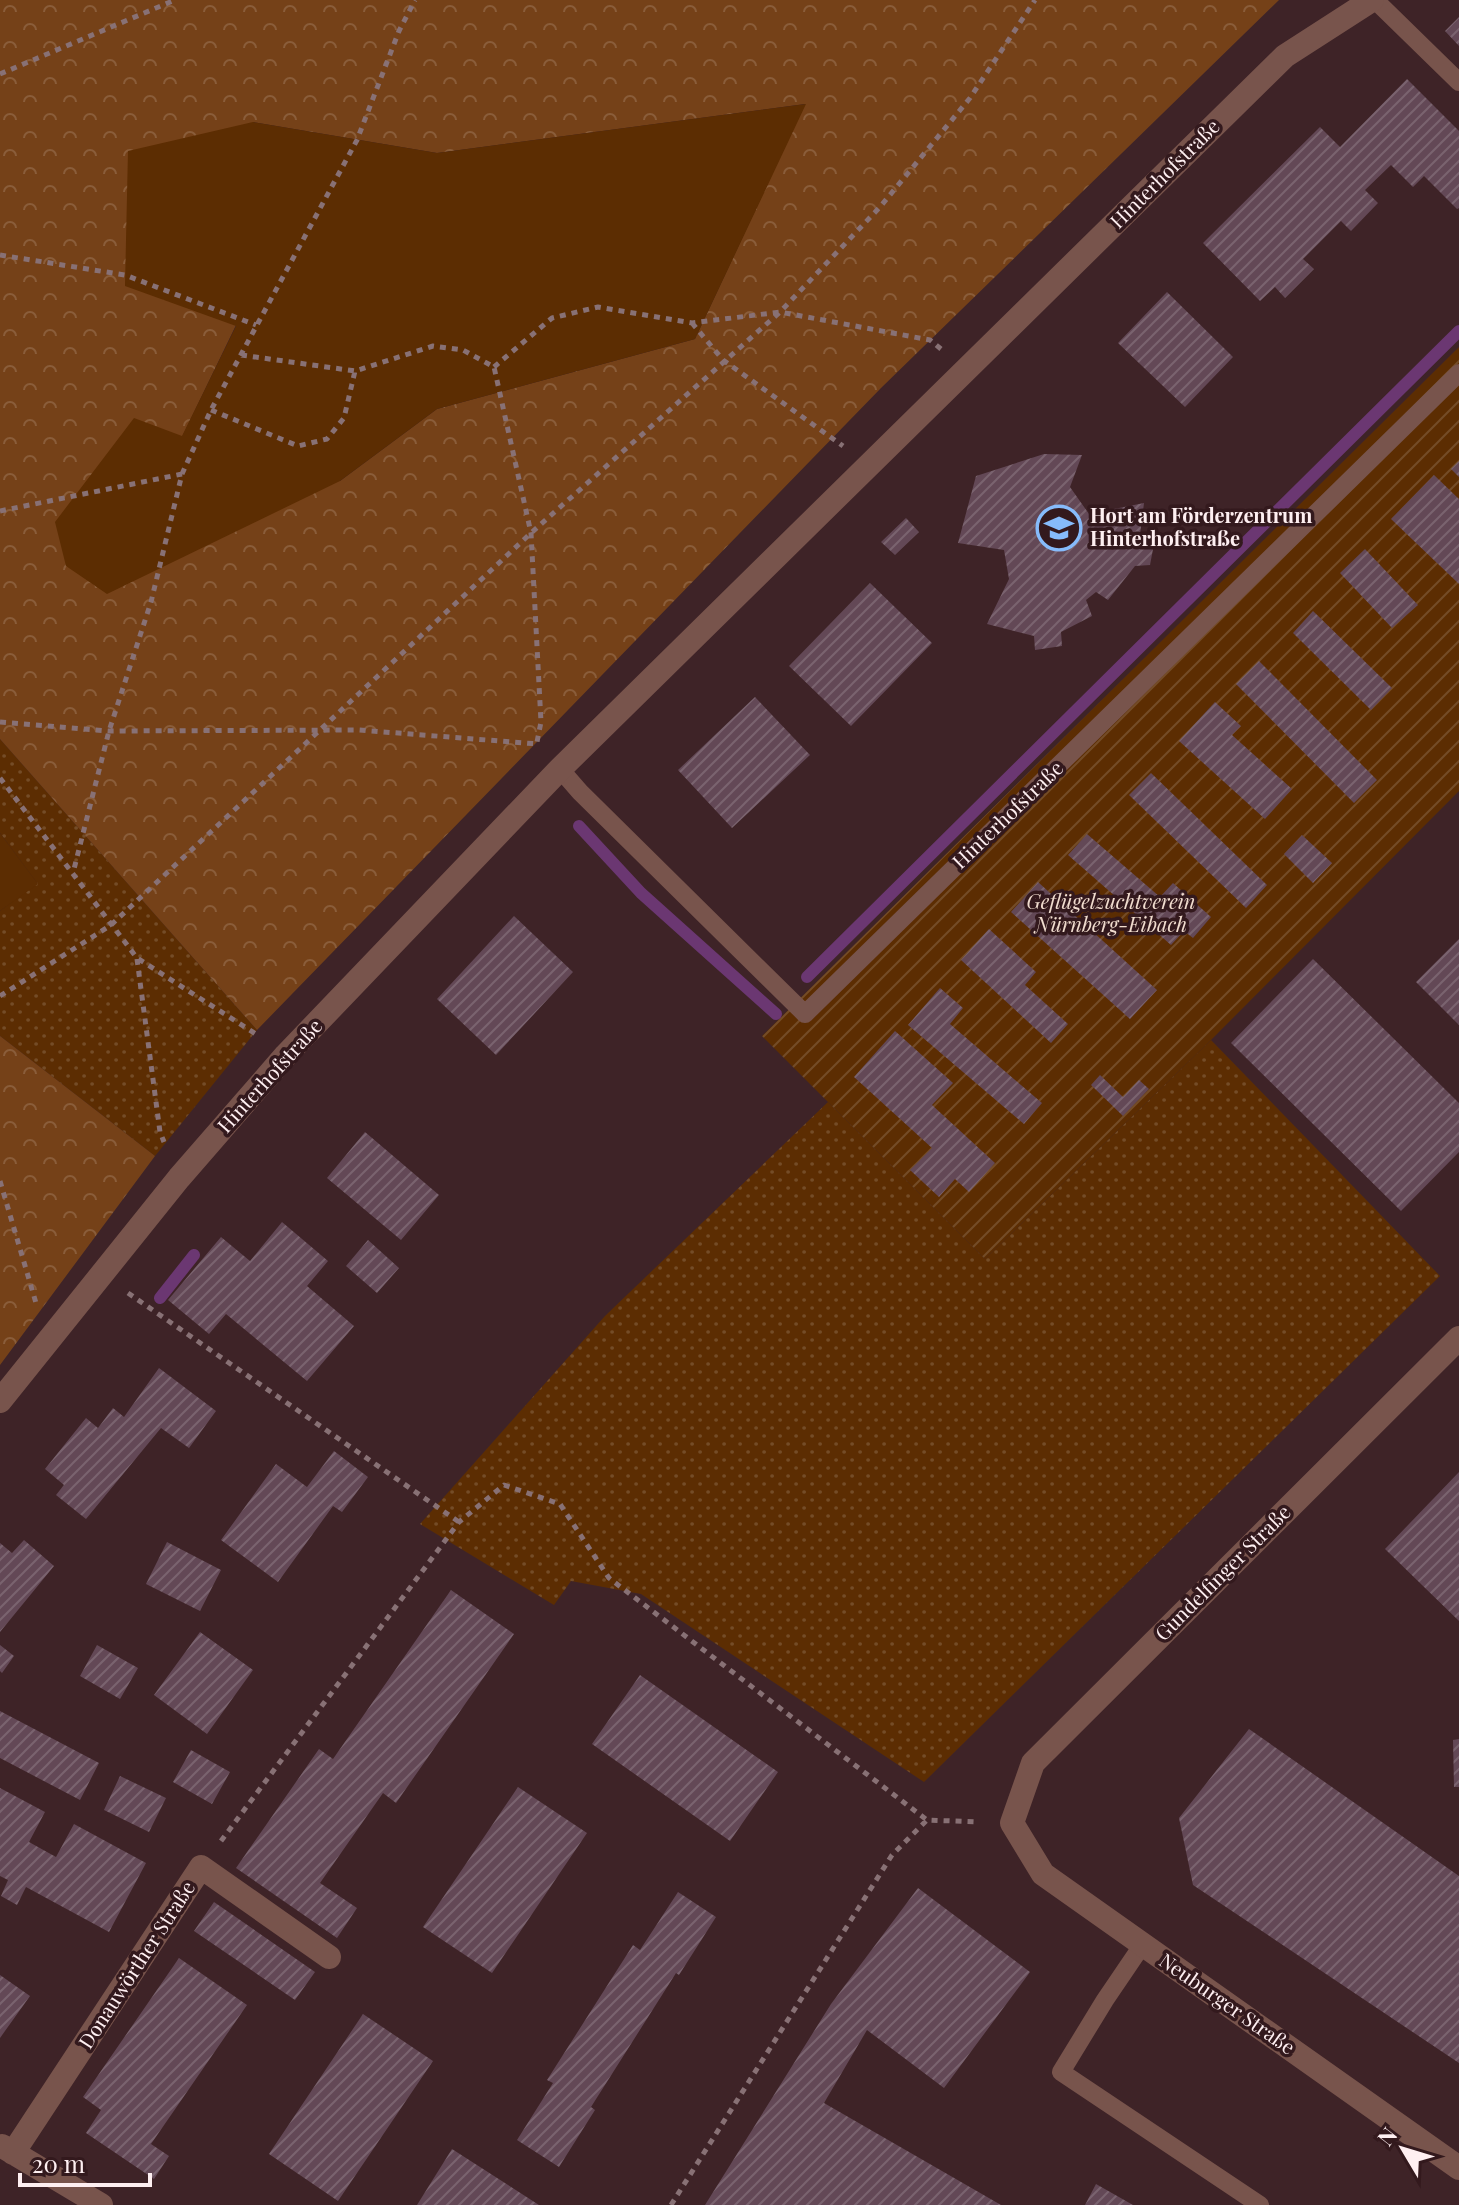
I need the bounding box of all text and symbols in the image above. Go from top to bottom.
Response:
street label: Hinterhofstraße [1103,112,1225,234]
place label: Hort am Förderzentrum Hinterhofstraße [1090,501,1312,551]
school or university icon: Hort am Förderzentrum Hinterhofstraße [1035,504,1083,552]
street label: Hinterhofstraße [946,754,1068,874]
park label: Geflügelzuchtverein Nürnberg-Eibach [1027,887,1195,937]
street label: Hinterhofstraße [210,1012,327,1138]
street label: Gundelfinger Straße [1148,1498,1296,1646]
street label: Donauwörther Straße [71,1875,200,2053]
street label: Neuburger Straße [1155,1946,1301,2060]
north arrow [1363,2109,1443,2189]
text: N [1370,2120,1403,2152]
scale bar [20,2137,150,2187]
text: 20 m [32,2147,85,2179]

